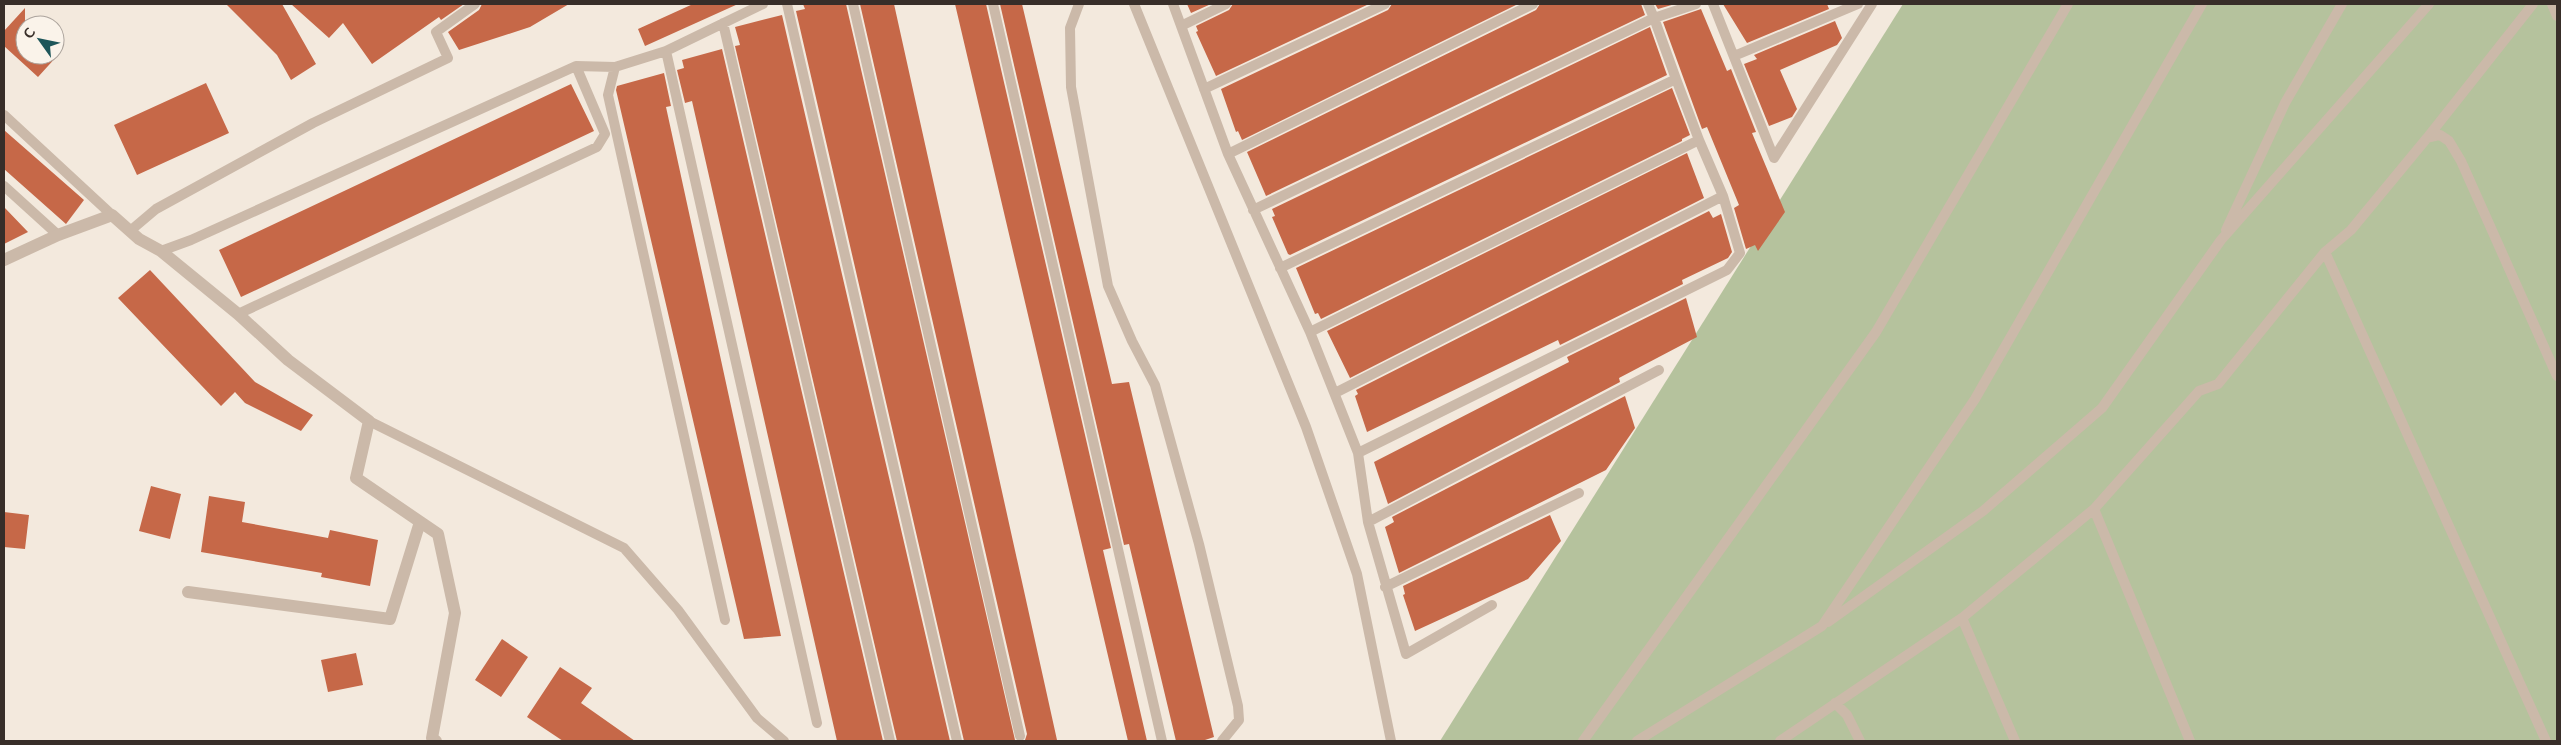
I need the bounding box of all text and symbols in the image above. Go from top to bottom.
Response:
north arrow [15,15,65,65]
text: С [19,24,40,42]

